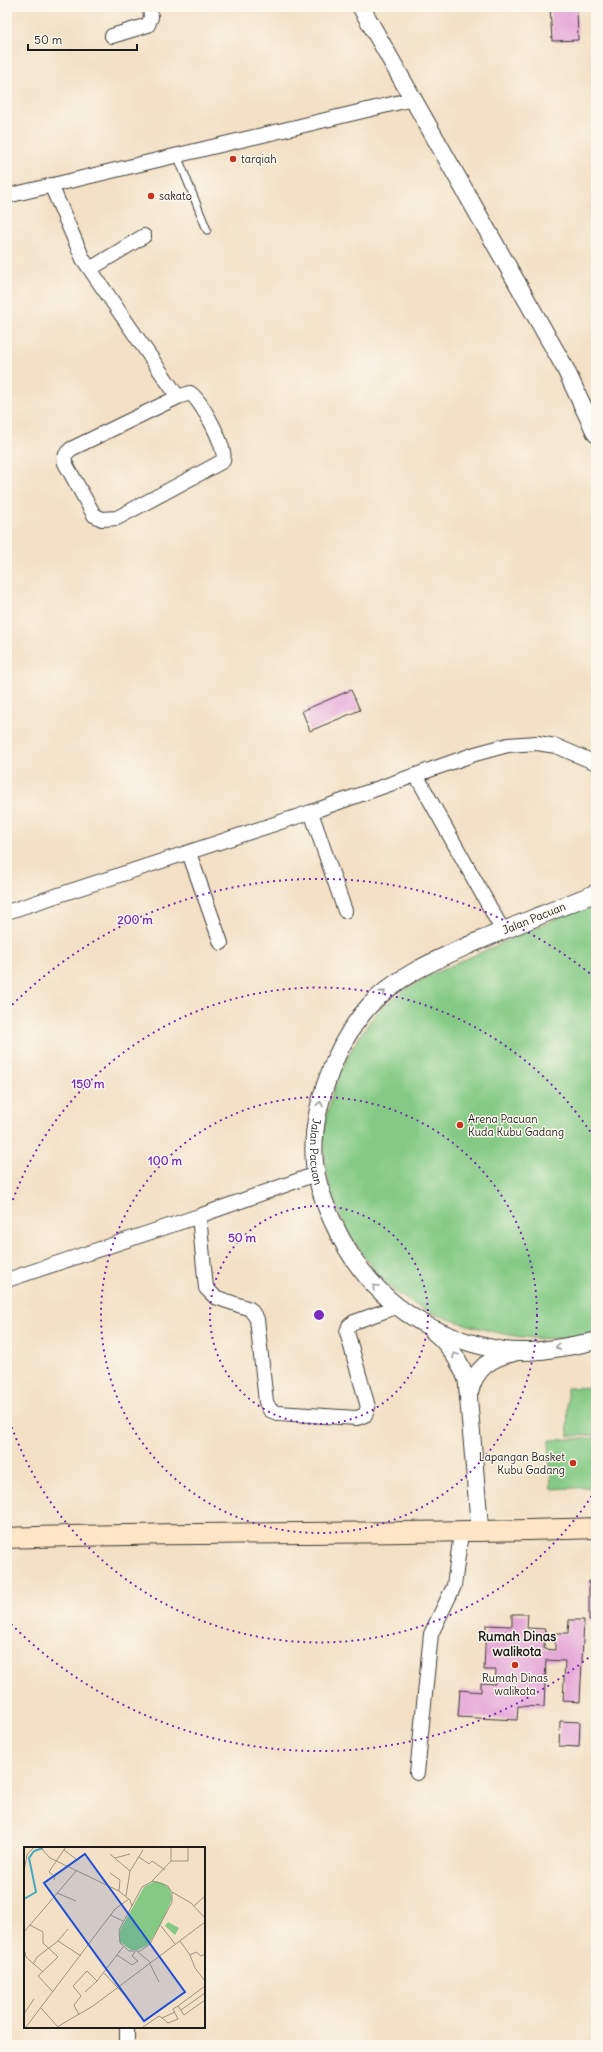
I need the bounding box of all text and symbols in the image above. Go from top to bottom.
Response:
scale bar [28,26,137,52]
text: 50 m [34,32,63,47]
place label: tarqiah [241,152,277,166]
marker: tarqiah [228,154,238,164]
place label: sakato [159,189,192,203]
marker: sakato [146,191,156,201]
street label: Jalan Pacuan [500,899,568,937]
text: 200 m [117,912,153,927]
one-way arrow [379,991,386,998]
text: 150 m [72,1076,105,1091]
one-way arrow [315,1101,324,1108]
place label: Arena Pacuan Kuda Kubu Gadang [468,1112,564,1139]
street label: Jalan Pacuan [307,1117,325,1186]
marker: Arena Pacuan Kuda Kubu Gadang [455,1120,465,1130]
text: 100 m [148,1153,182,1168]
text: 50 m [228,1230,257,1245]
one-way arrow [373,1284,380,1292]
centre of rings [312,1308,326,1322]
one-way arrow [555,1343,561,1352]
one-way arrow [452,1353,459,1360]
place label: Lapangan Basket Kubu Gadang [479,1450,565,1477]
marker: Lapangan Basket Kubu Gadang [568,1458,578,1468]
district label: Rumah Dinas walikota [478,1628,556,1660]
marker: Rumah Dinas walikota [510,1660,520,1670]
place label: Rumah Dinas walikota [482,1671,548,1698]
inset map [24,1847,205,2028]

